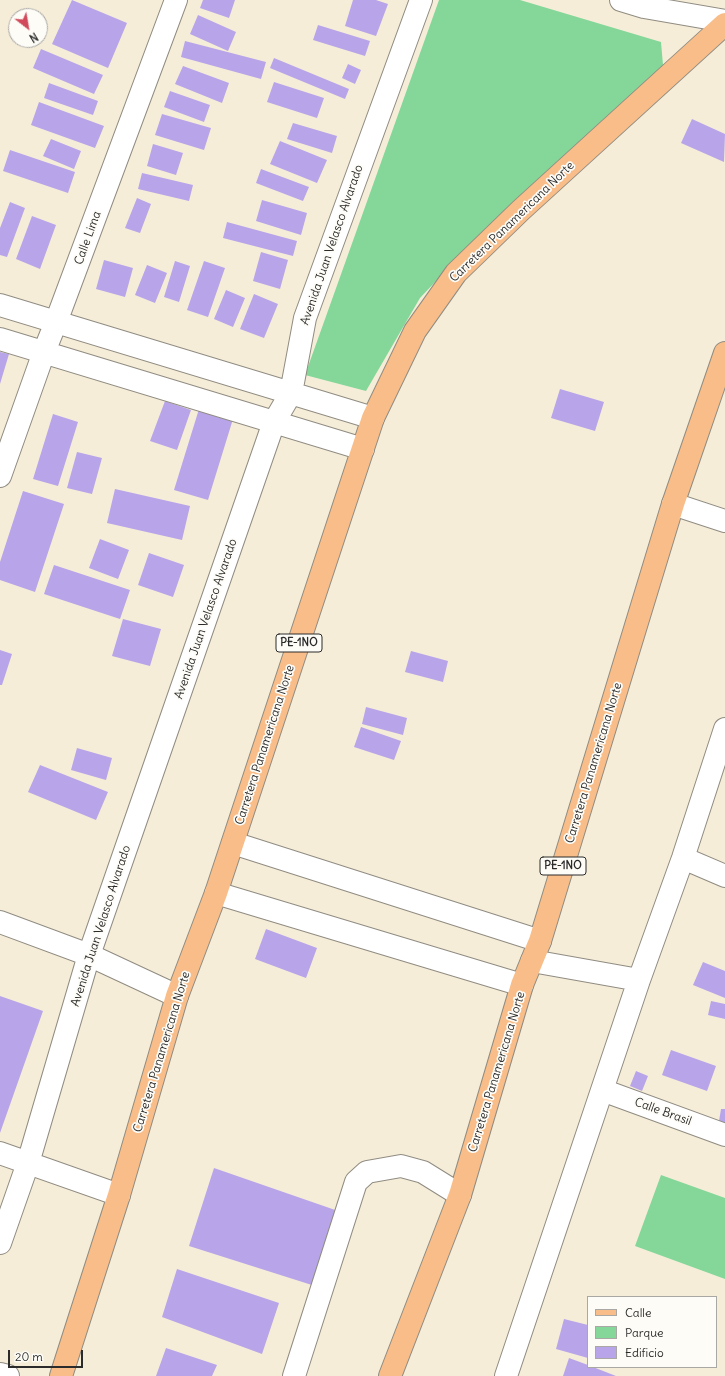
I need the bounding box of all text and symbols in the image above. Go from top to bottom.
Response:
north arrow [8,8,48,48]
text: N [27,29,41,45]
street label: Carretera Panamericana Norte [447,159,577,285]
street label: Avenida Juan Velasco Alvarado [298,163,366,327]
street label: Calle Lima [72,209,104,267]
street label: Avenida Juan Velasco Alvarado [172,537,240,701]
road number: PE-1NO [276,634,322,652]
street label: Carretera Panamericana Norte [232,663,298,827]
street label: Carretera Panamericana Norte [563,681,625,845]
street label: Avenida Juan Velasco Alvarado [68,844,134,1008]
road number: PE-1NO [540,857,586,875]
street label: Carretera Panamericana Norte [131,970,193,1134]
street label: Carretera Panamericana Norte [466,990,528,1154]
street label: Calle Brasil [633,1095,693,1129]
legend [587,1296,717,1368]
text: Calle [625,1305,652,1320]
text: Parque [625,1325,664,1340]
scale bar [10,1342,85,1368]
text: Edificio [625,1345,664,1360]
text: 20 m [15,1349,43,1364]

